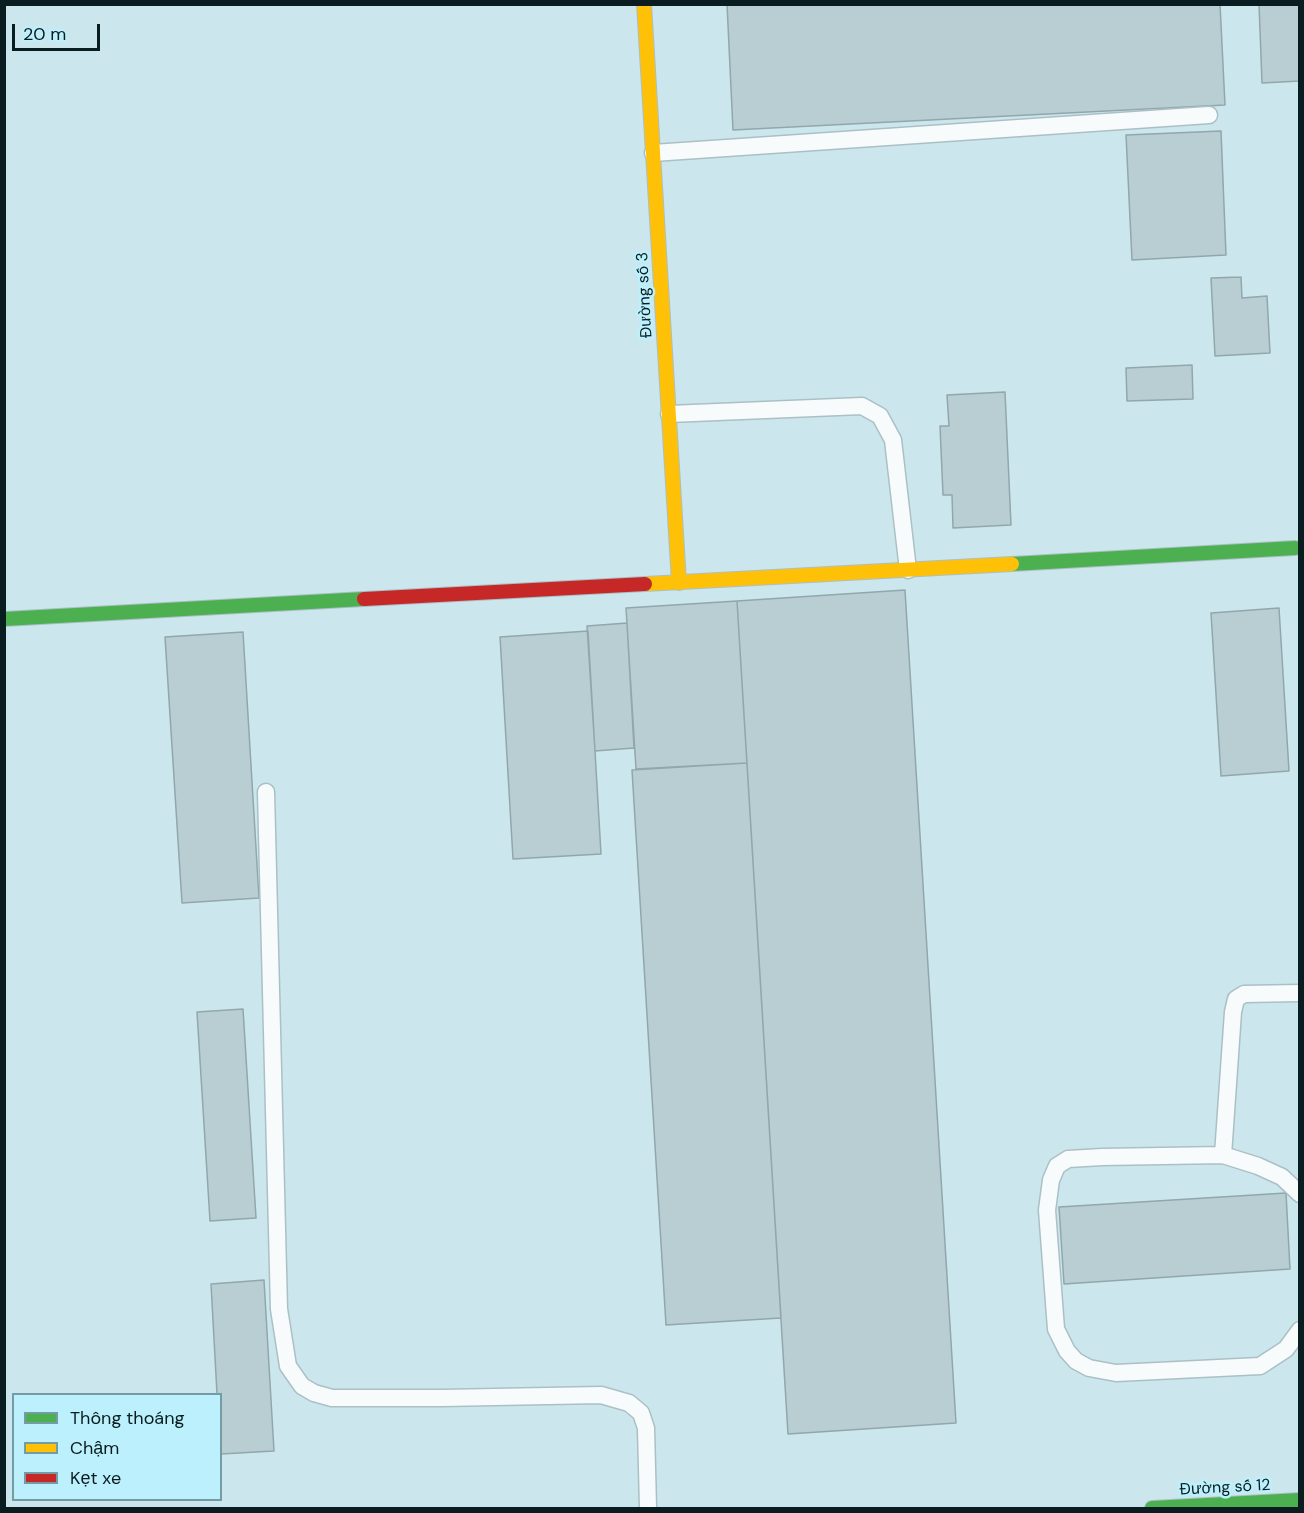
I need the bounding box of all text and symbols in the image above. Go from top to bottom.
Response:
scale bar [15,12,104,50]
text: 20 m [23,22,66,46]
street label: Đường số 3 [633,251,657,339]
legend [12,1393,222,1501]
text: Thông thoáng [70,1406,185,1430]
text: Chậm [70,1436,119,1460]
text: Kẹt xe [70,1466,121,1490]
street label: Đường số 12 [1179,1476,1271,1500]

